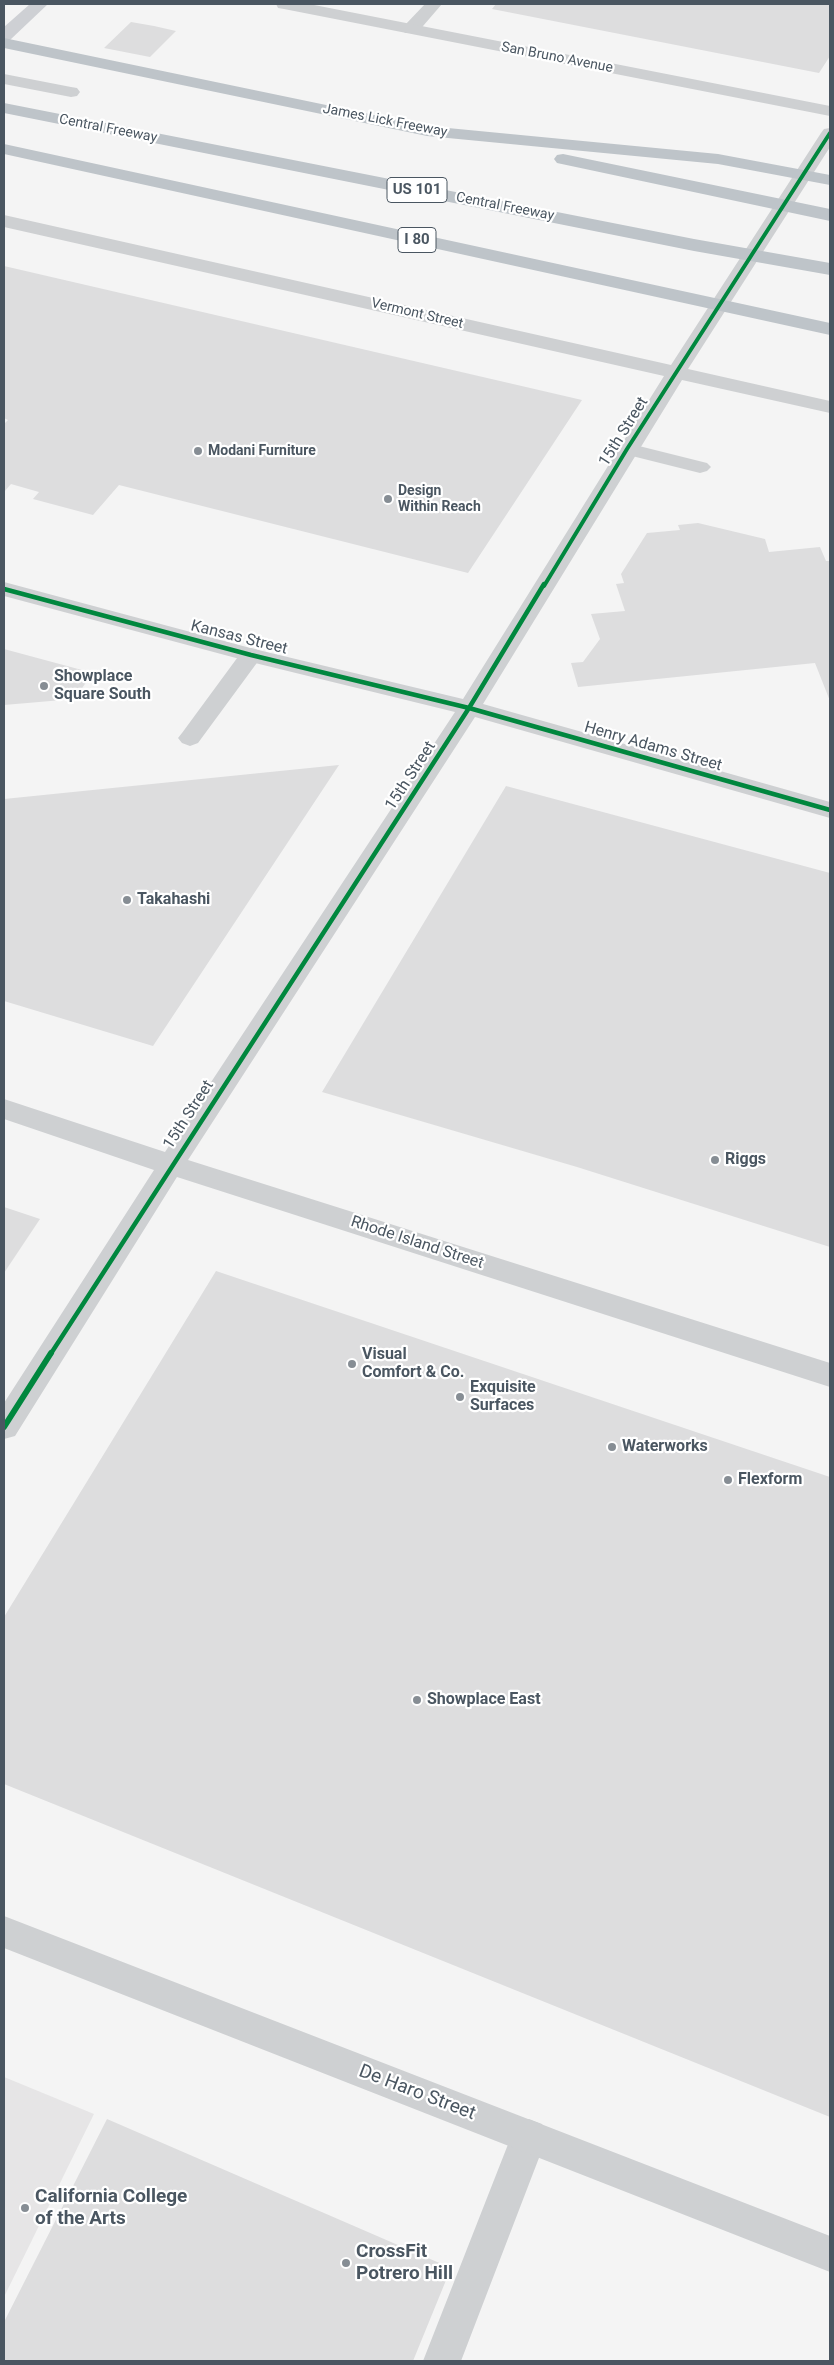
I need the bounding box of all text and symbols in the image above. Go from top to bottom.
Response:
street label: San Bruno Avenue [500,39,614,77]
street label: James Lick Freeway [321,101,449,141]
street label: Central Freeway [58,111,158,147]
road number: US 101 [387,178,447,202]
street label: Central Freeway [455,189,555,225]
road number: I 80 [398,228,436,252]
street label: Vermont Street [369,295,465,333]
street label: 15th Street [595,394,653,470]
place label: Modani Furniture [208,443,316,459]
marker: Modani Furniture [192,445,204,457]
place label: Design Within Reach [398,483,481,516]
marker: Design Within Reach [382,493,394,505]
street label: Kansas Street [189,617,289,659]
place label: Showplace Square South [54,667,151,705]
marker: Showplace Square South [38,680,50,692]
street label: Henry Adams Street [582,718,724,776]
street label: 15th Street [382,738,440,814]
place label: Takahashi [137,890,210,910]
marker: Takahashi [121,894,133,906]
street label: 15th Street [160,1077,218,1153]
place label: Riggs [725,1150,766,1170]
marker: Riggs [709,1154,721,1166]
street label: Rhode Island Street [348,1212,486,1274]
place label: Visual Comfort & Co. [362,1345,464,1383]
marker: Visual Comfort & Co. [346,1358,358,1370]
place label: Exquisite Surfaces [470,1378,536,1416]
marker: Exquisite Surfaces [454,1391,466,1403]
place label: Waterworks [622,1437,708,1457]
marker: Waterworks [606,1441,618,1453]
place label: Flexform [738,1470,802,1490]
marker: Flexform [722,1474,734,1486]
place label: Showplace East [427,1690,541,1710]
marker: Showplace East [411,1694,423,1706]
street label: De Haro Street [355,2060,479,2126]
place label: California College of the Arts [35,2186,187,2230]
marker: California College of the Arts [19,2202,31,2214]
place label: CrossFit Potrero Hill [356,2241,453,2285]
marker: CrossFit Potrero Hill [340,2257,352,2269]

